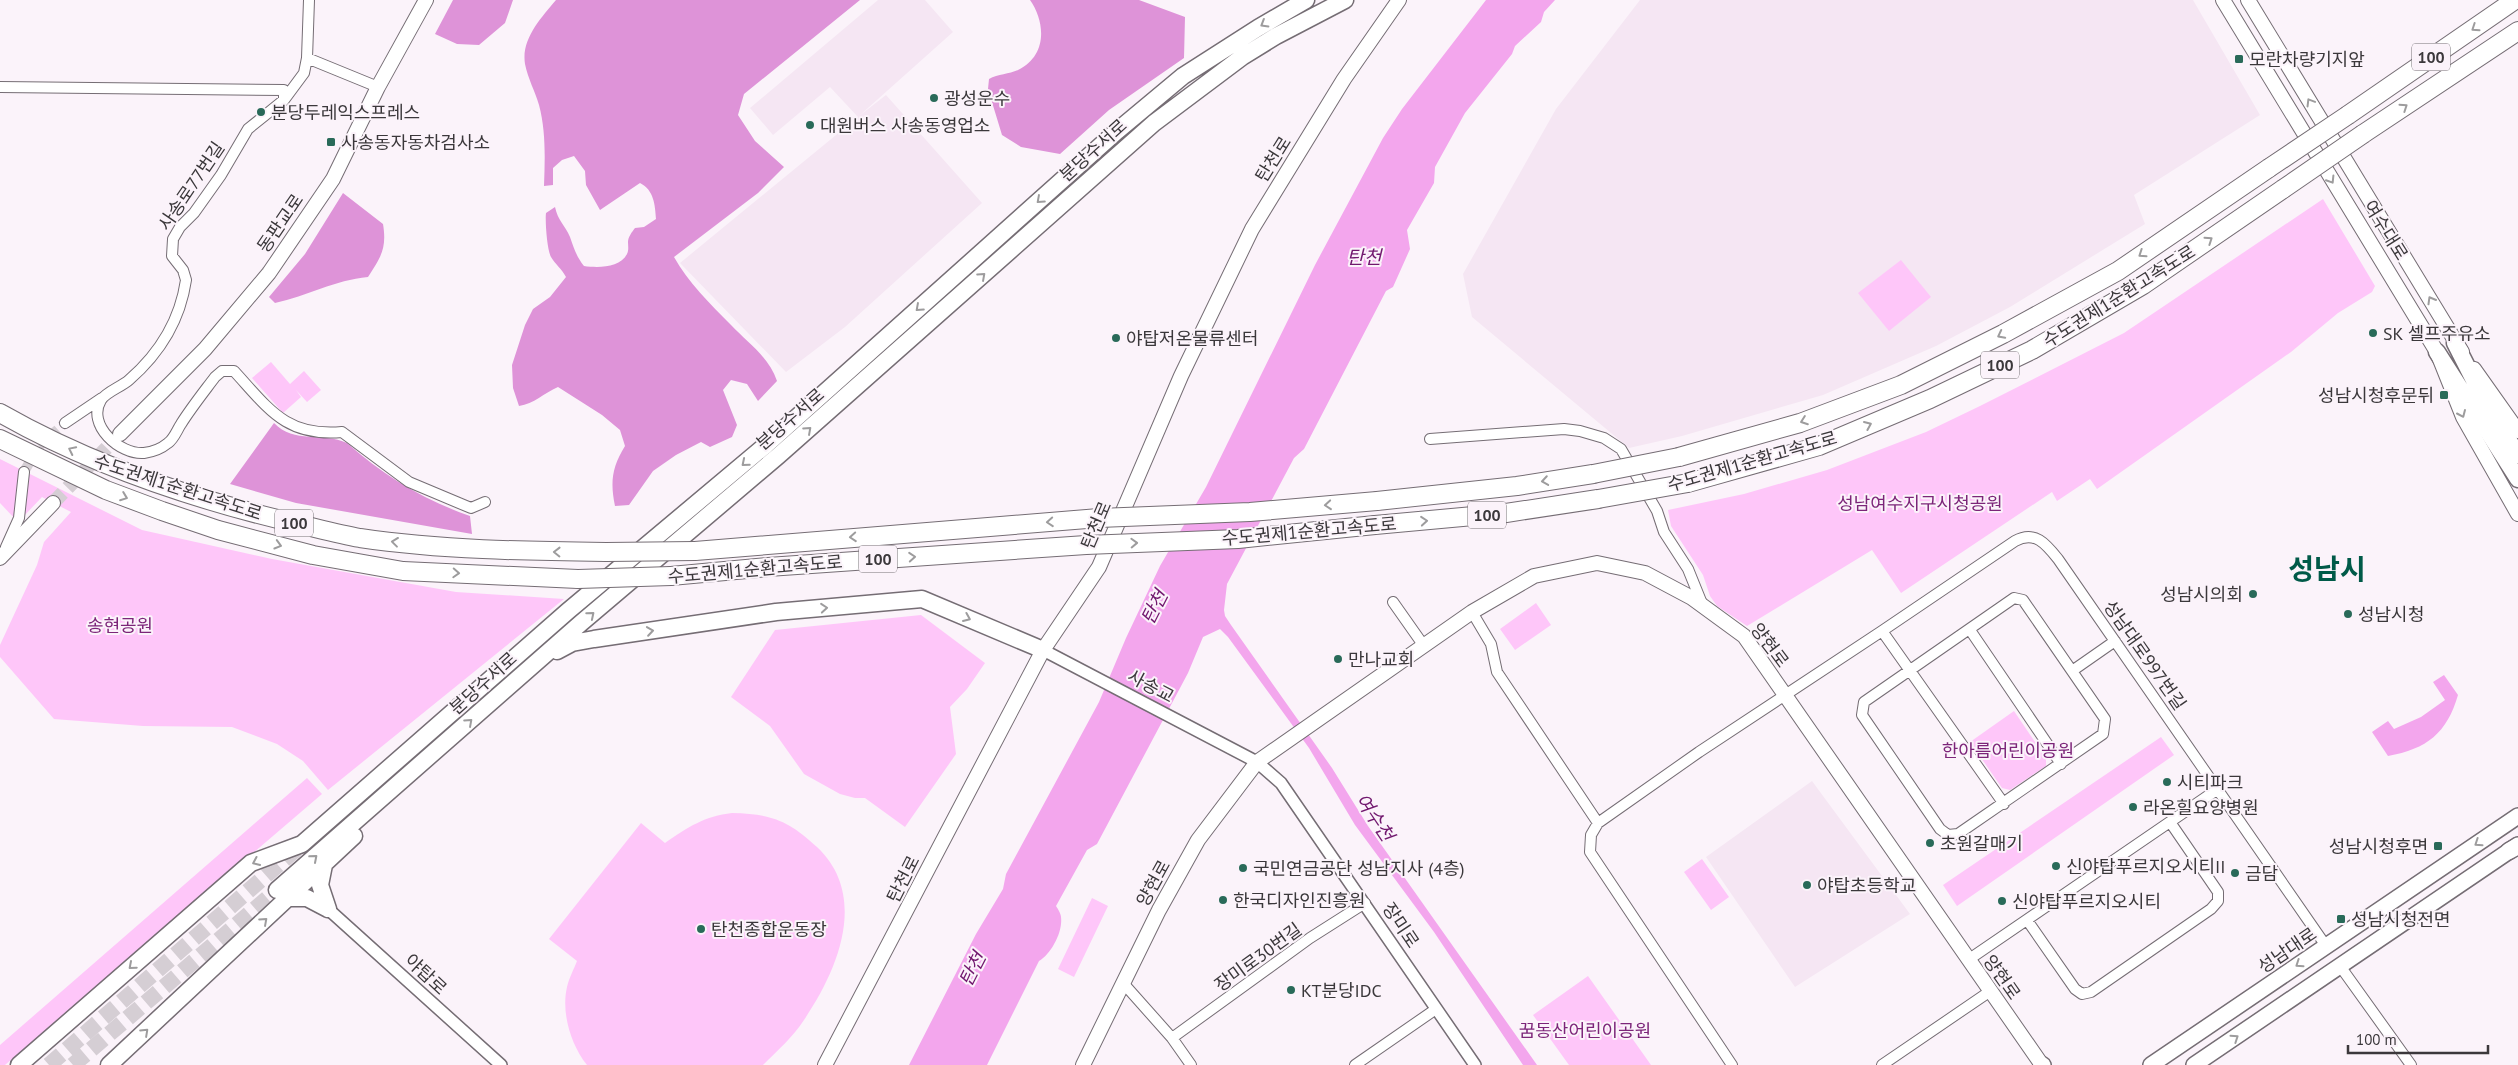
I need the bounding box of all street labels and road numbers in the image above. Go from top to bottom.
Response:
road number: 100 [2412,44,2450,70]
street label: 분당수서로 [1055,114,1131,186]
street label: 탄천로 [1250,132,1296,186]
street label: 사송로77번길 [153,137,229,235]
street label: 동판교로 [252,189,308,257]
street label: 여수대로 [2359,196,2413,264]
street label: 수도권제1순환고속도로 [2039,240,2199,352]
road number: 100 [1981,352,2019,378]
street label: 분당수서로 [751,383,829,455]
street label: 수도권제1순환고속도로 [1665,426,1839,496]
street label: 수도권제1순환고속도로 [91,449,265,525]
street label: 탄천로 [1076,498,1116,552]
road number: 100 [1468,502,1506,528]
road number: 100 [275,509,313,536]
street label: 수도권제1순환고속도로 [1221,512,1397,550]
road number: 100 [859,546,897,572]
street label: 수도권제1순환고속도로 [667,550,843,588]
street label: 성남대로997번길 [2099,596,2191,714]
street label: 양현로 [1746,618,1794,672]
street label: 분당수서로 [445,647,521,719]
street label: 사송교 [1124,664,1178,708]
street label: 탄천로 [881,852,925,906]
street label: 양현로 [1131,856,1175,910]
street label: 장미로 [1378,898,1424,952]
street label: 장미로30번길 [1210,918,1306,996]
street label: 성남대로 [2253,922,2321,978]
street label: 야탑로 [400,949,452,999]
street label: 양현로 [1978,950,2026,1004]

